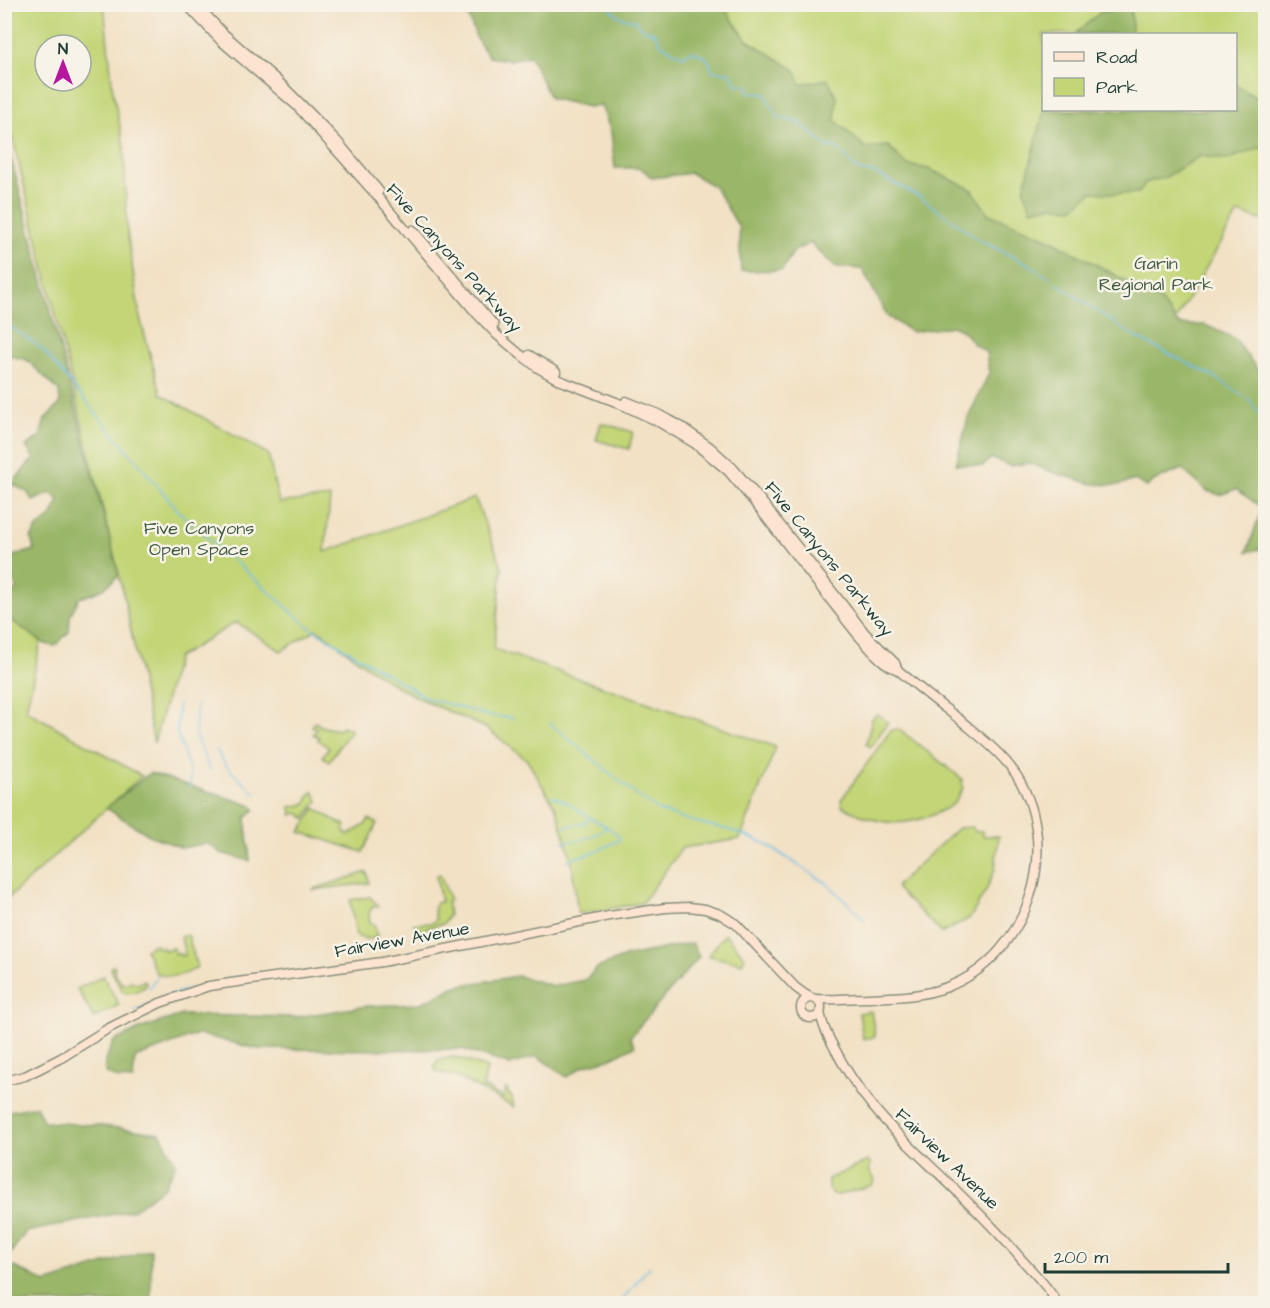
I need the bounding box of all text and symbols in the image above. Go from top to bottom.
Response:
north arrow [33,33,93,93]
legend [1042,33,1237,111]
text: N [58,38,68,60]
text: Road [1096,45,1137,70]
text: Park [1096,75,1138,100]
street label: Five Canyons Parkway [379,178,528,339]
park label: Garin Regional Park [1099,251,1213,298]
street label: Five Canyons Parkway [758,476,899,643]
park label: Five Canyons Open Space [144,516,254,562]
street label: Fairview Avenue [333,916,472,964]
street label: Fairview Avenue [889,1103,1005,1216]
scale bar [1045,1236,1228,1274]
text: 200 m [1054,1245,1108,1270]

